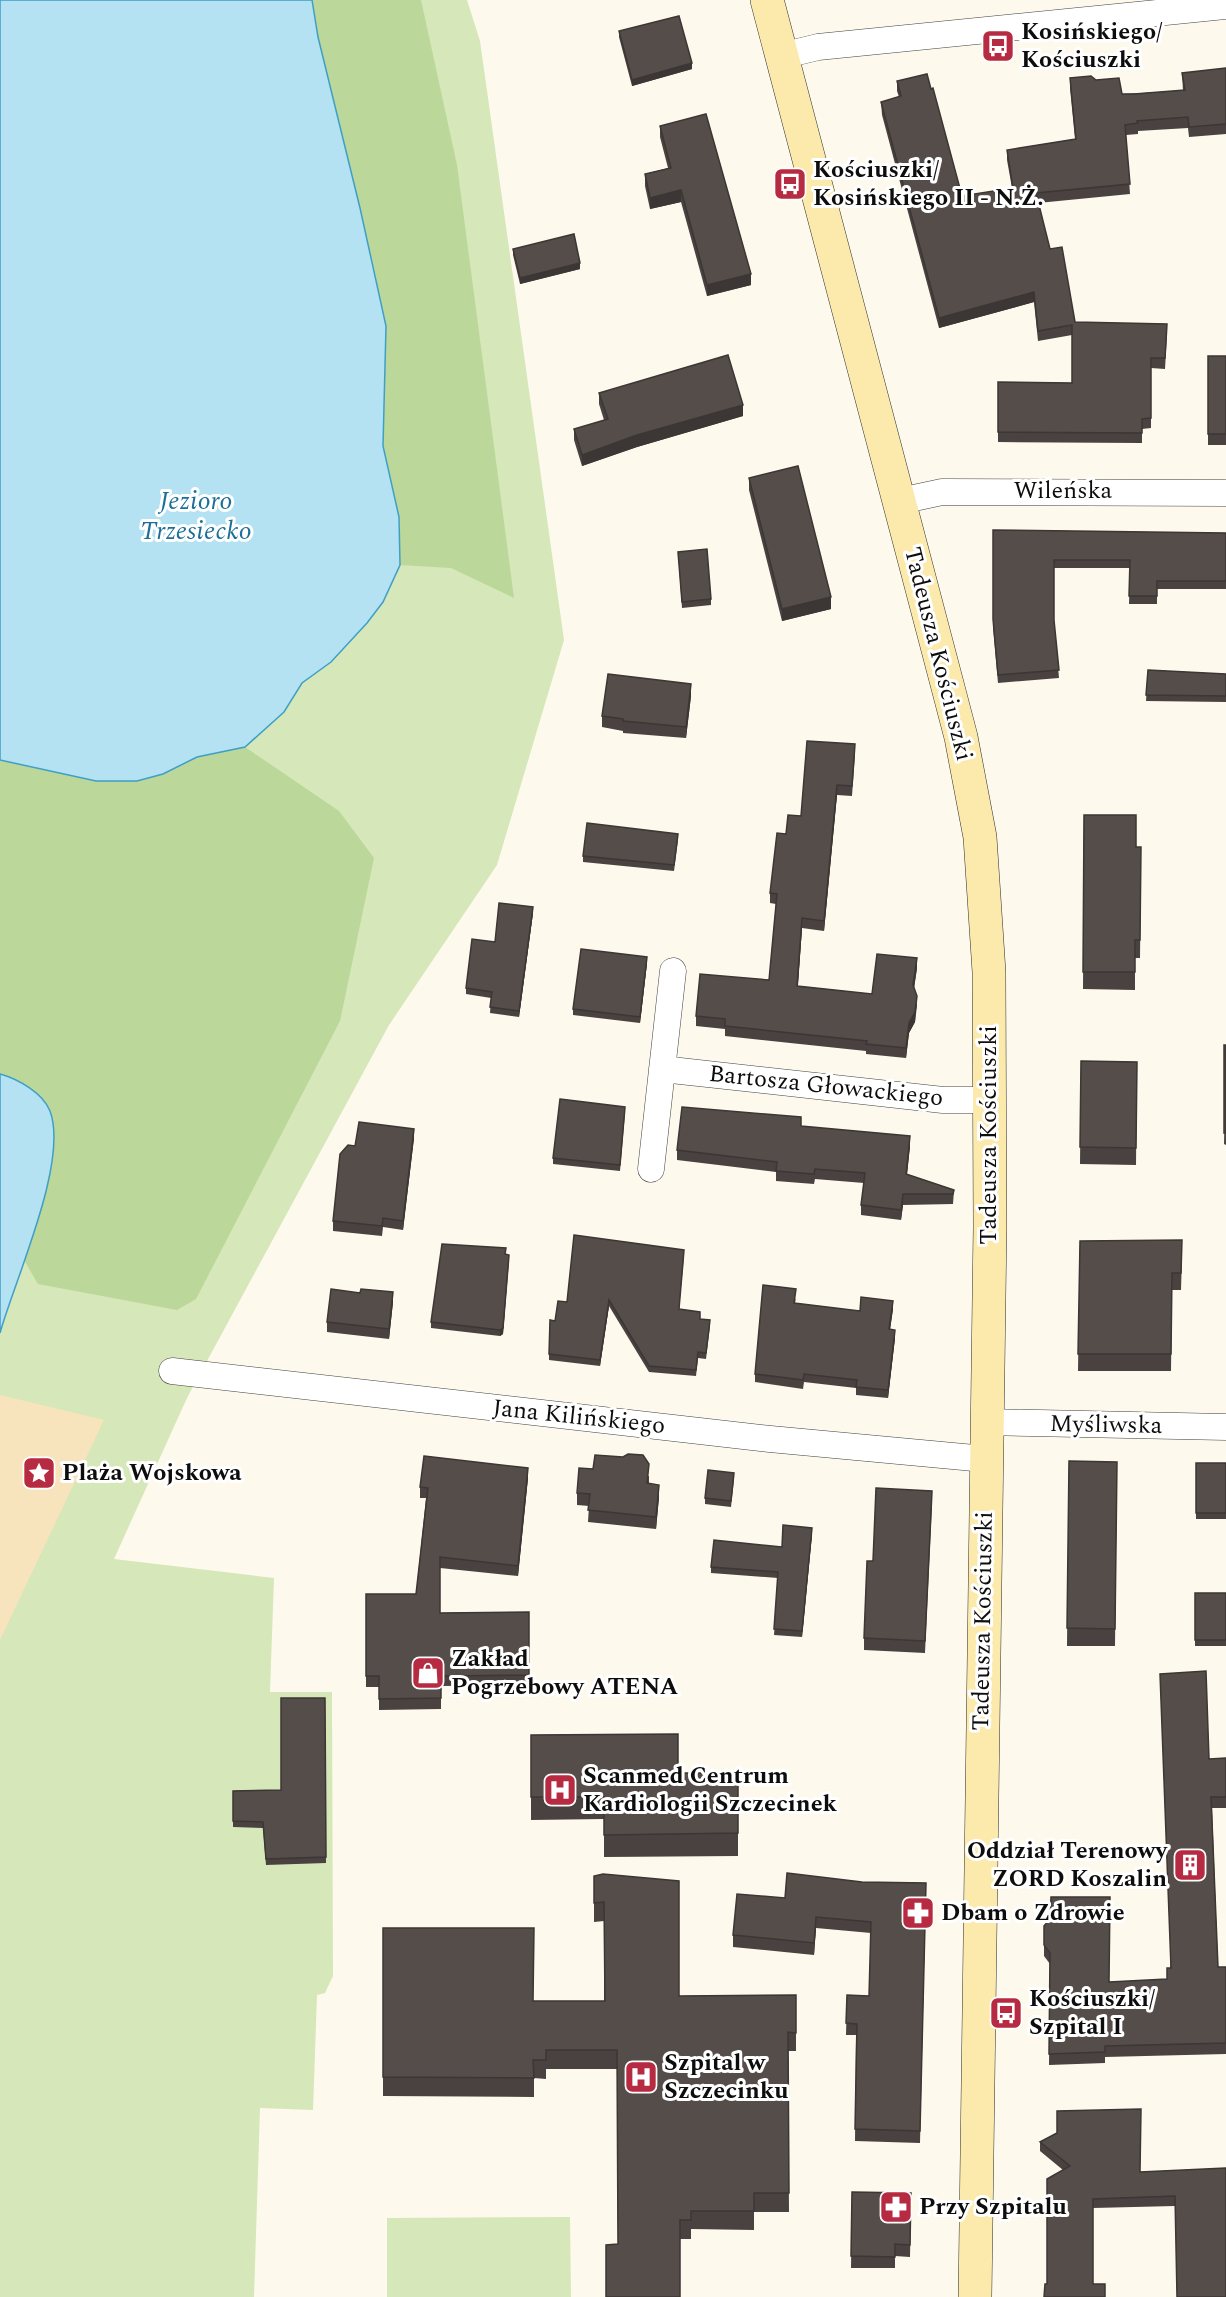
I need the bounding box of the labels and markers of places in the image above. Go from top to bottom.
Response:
place label: Kosińskiego/ Kościuszki [1021,14,1162,78]
bus stop icon: Kosińskiego/ Kościuszki [980,28,1016,64]
place label: Kościuszki/ Kosińskiego II - N.Ż. [813,152,1044,216]
bus stop icon: Kościuszki/ Kosińskiego II - N.Ż. [772,166,808,202]
place icon: Plaża Wojskowa [21,1455,57,1491]
place label: Plaża Wojskowa [62,1455,242,1491]
place label: Zakład Pogrzebowy ATENA [451,1641,679,1705]
shop icon: Zakład Pogrzebowy ATENA [410,1655,446,1691]
place label: Scanmed Centrum Kardiologii Szczecinek [583,1758,838,1822]
hospital icon: Scanmed Centrum Kardiologii Szczecinek [542,1772,578,1808]
place label: Oddział Terenowy ZORD Koszalin [967,1833,1169,1897]
building icon: Oddział Terenowy ZORD Koszalin [1172,1847,1208,1883]
pharmacy icon: Dbam o Zdrowie [900,1895,936,1931]
place label: Dbam o Zdrowie [941,1895,1125,1931]
place label: Kościuszki/ Szpital I [1029,1981,1155,2045]
bus stop icon: Kościuszki/ Szpital I [988,1995,1024,2031]
place label: Szpital w Szczecinku [664,2045,788,2109]
hospital icon: Szpital w Szczecinku [623,2059,659,2095]
pharmacy icon: Przy Szpitalu [878,2189,914,2225]
place label: Przy Szpitalu [919,2189,1067,2225]

